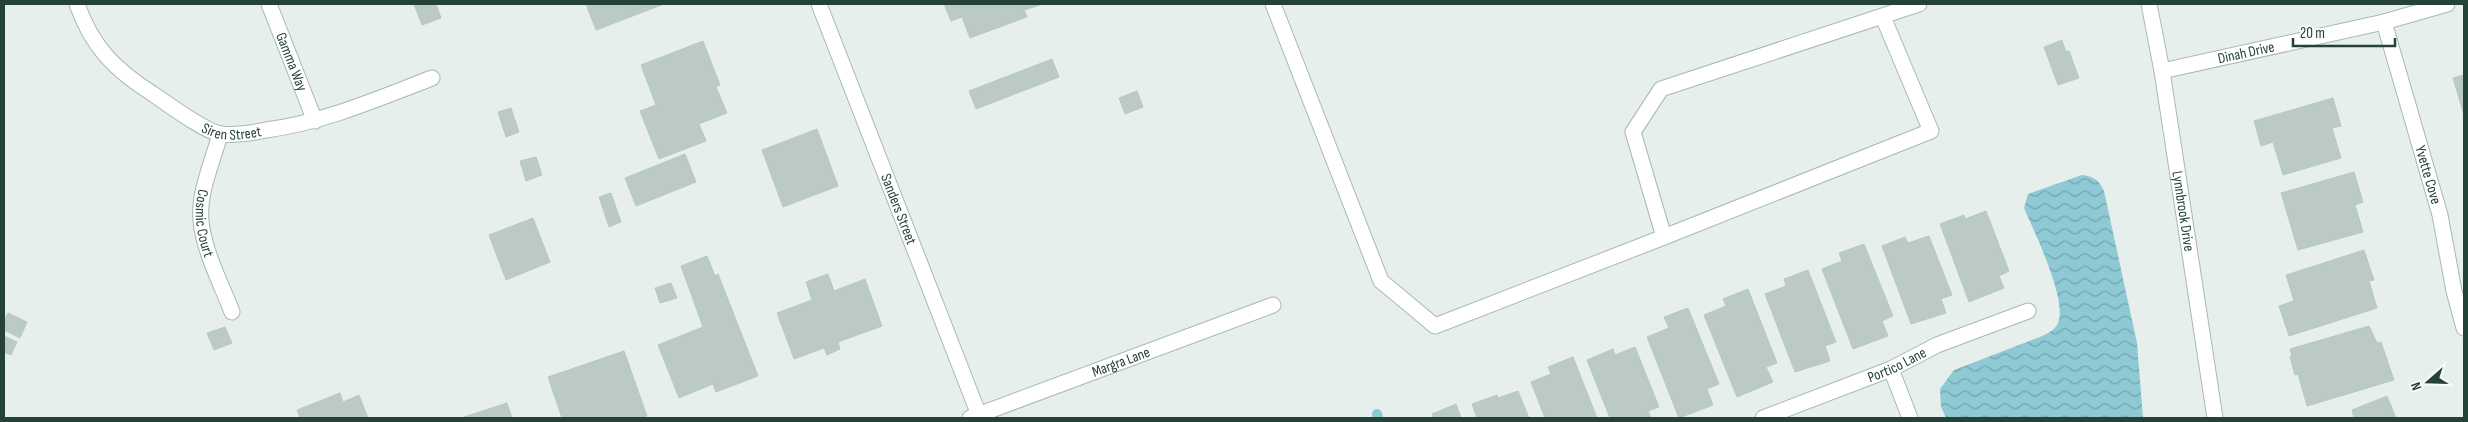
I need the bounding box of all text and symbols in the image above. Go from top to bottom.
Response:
scale bar [2293,15,2396,47]
text: 20 m [2300,24,2325,43]
street label: Gamma Way [272,30,312,94]
street label: Dinah Drive [2216,37,2276,68]
street label: Siren Street [198,118,263,144]
street label: Yvette Cove [2411,143,2446,206]
street label: Lynnbrook Drive [2168,170,2199,253]
street label: Sanders Street [876,171,921,248]
street label: Cosmic Court [191,188,219,260]
street label: Margra Lane [1089,342,1153,381]
street label: Portico Lane [1865,343,1929,387]
north arrow [2403,357,2453,407]
text: N [2407,380,2426,393]

